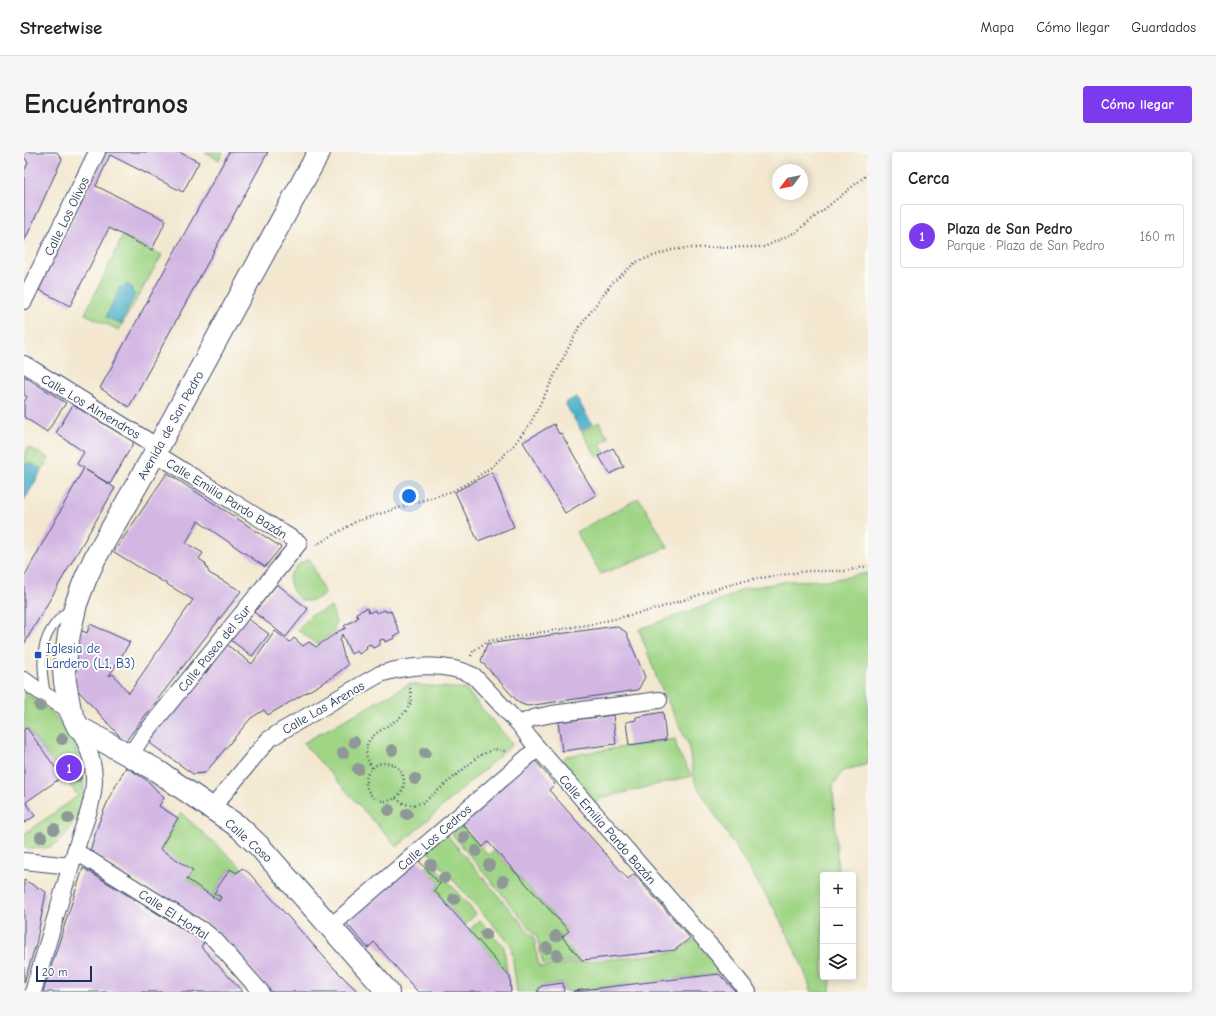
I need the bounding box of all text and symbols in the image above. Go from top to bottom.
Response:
text: Streetwise [20,17,102,39]
text: Mapa [981,19,1014,36]
text: Cómo llegar [1036,19,1109,36]
text: Guardados [1131,19,1196,36]
button: Cómo llegar [1083,86,1192,123]
text: Encuéntranos [24,88,188,120]
north arrow [772,164,808,200]
text: Cerca [908,169,950,188]
street label: Calle Los Olivos [41,174,92,258]
text: Plaza de San Pedro [947,220,1073,238]
text: 1 [919,229,925,244]
text: 160 m [1140,229,1175,244]
text: Parque · Plaza de San Pedro [947,238,1105,253]
street label: Avenida de San Pedro [134,368,207,482]
street label: Calle Los Almendros [38,371,143,442]
street label: Calle Emilia Pardo Bazán [163,455,290,542]
your location [399,486,419,506]
street label: Calle Paseo del Sur [175,601,255,695]
place label: Iglesia de Lardero (L1, B3) [46,641,135,671]
marker: Iglesia de Lardero (L1, B3) [33,650,43,660]
street label: Calle Las Arenas [280,678,367,737]
pin: 1 [56,753,82,783]
street label: Calle Emilia Pardo Bazán [556,772,659,887]
street label: Calle Los Cedros [394,801,474,873]
street label: Calle Coso [222,815,275,866]
map controls [820,872,856,980]
button: + [820,872,856,908]
street label: Calle El Hortal [136,886,212,943]
button: − [820,908,856,944]
button: layers [820,944,856,980]
scale bar [36,964,92,983]
text: 20 m [42,966,67,979]

